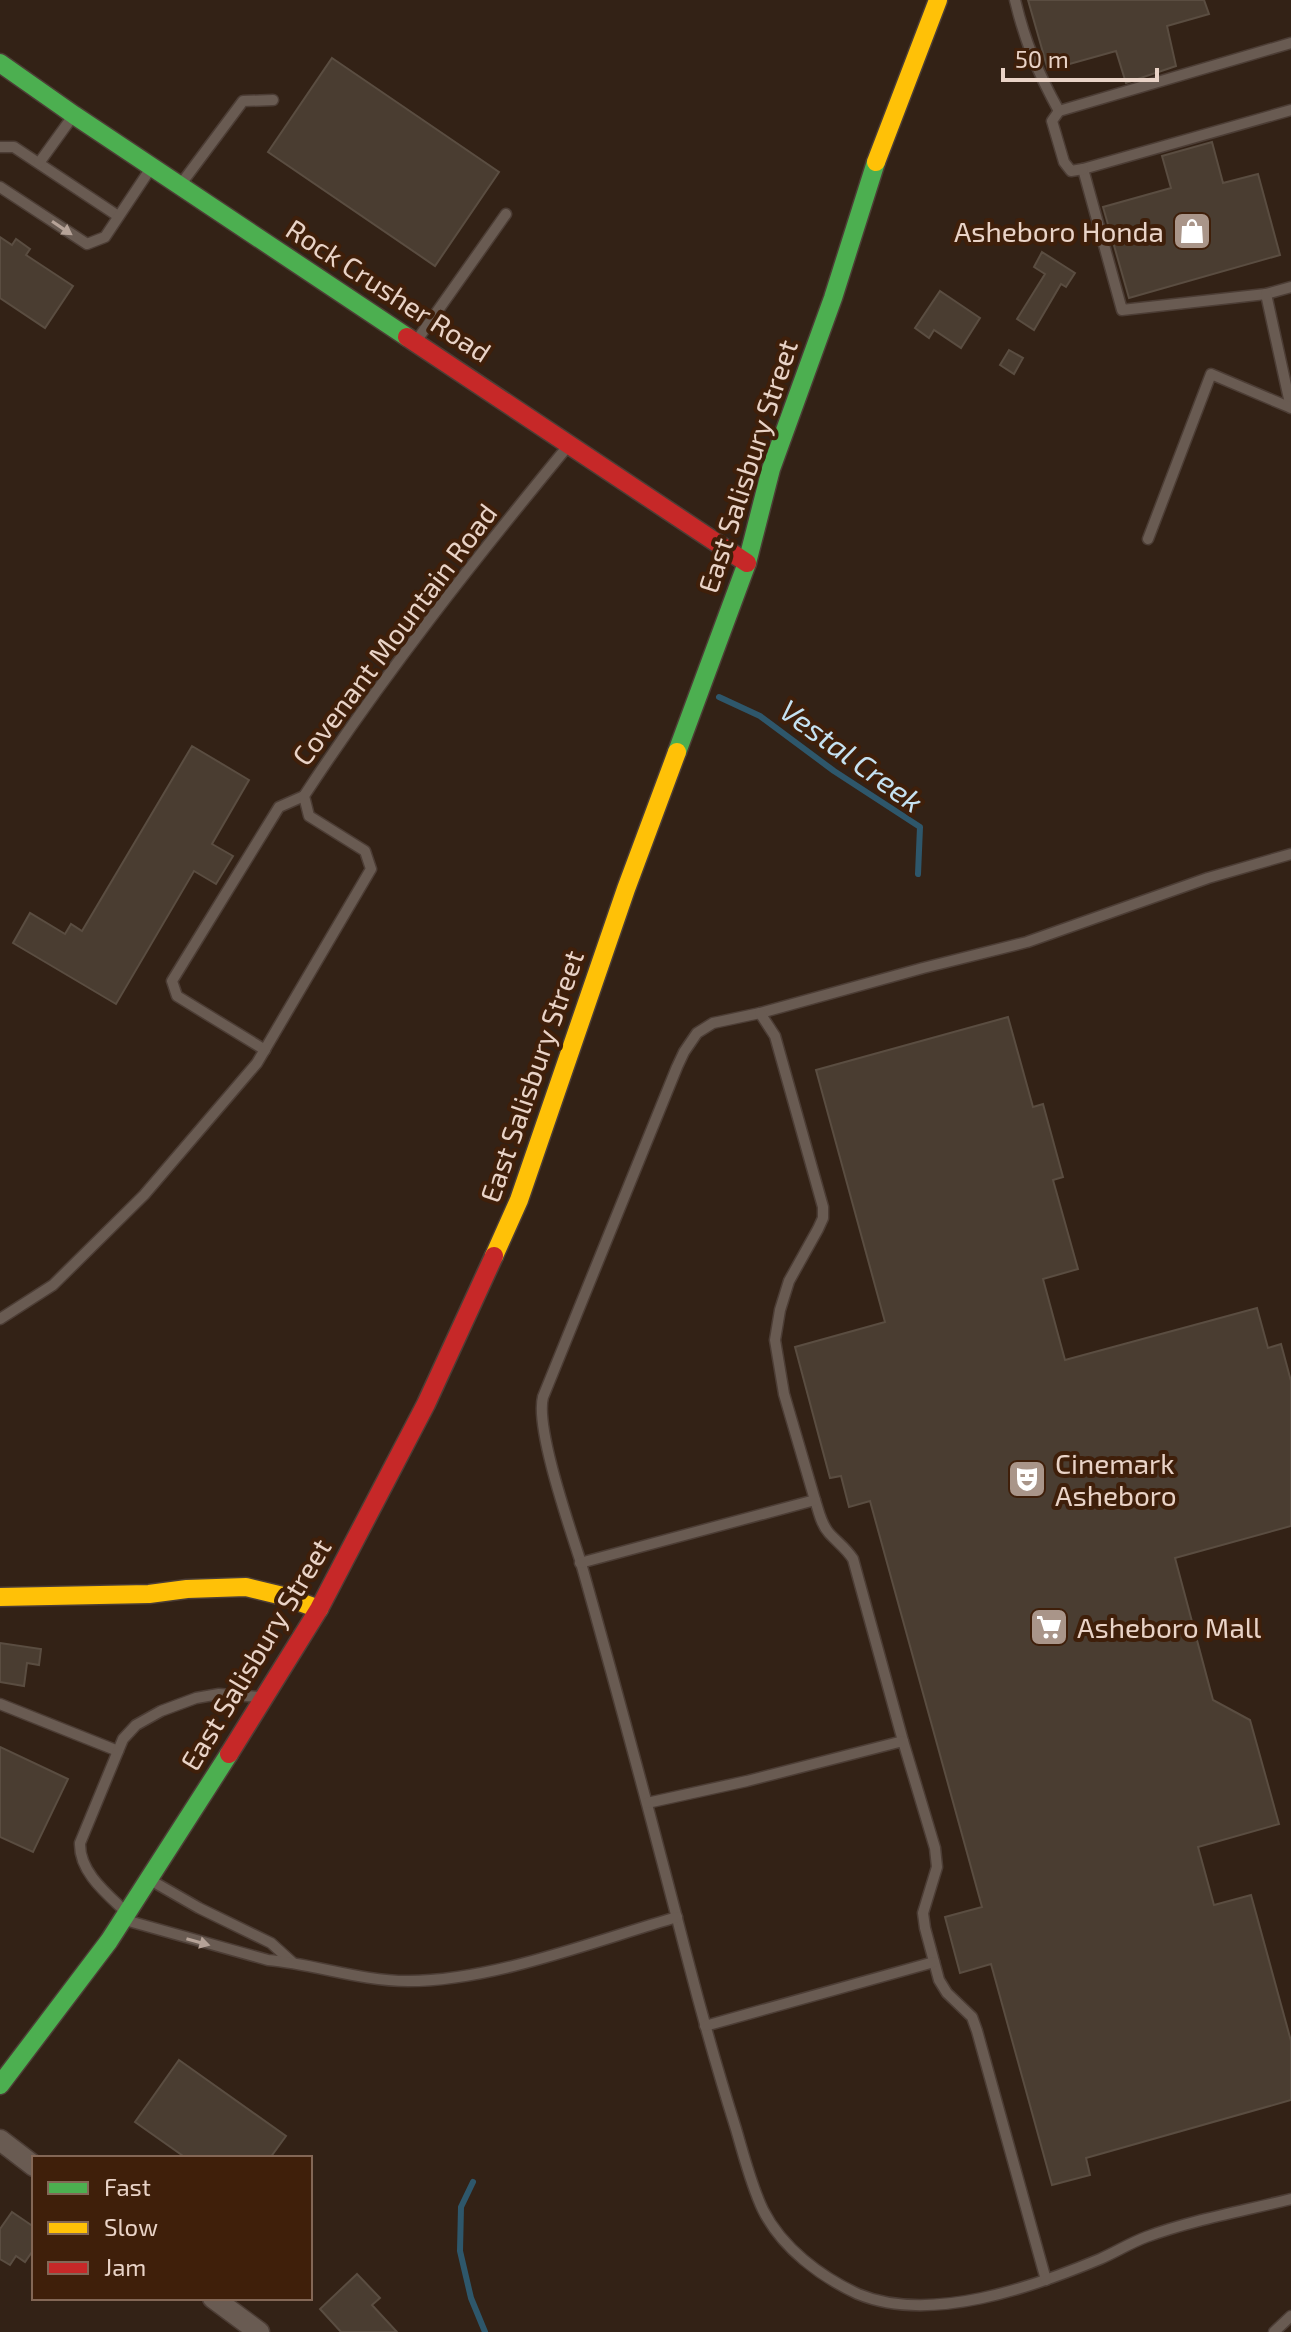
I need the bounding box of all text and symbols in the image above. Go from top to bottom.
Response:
scale bar [1003,32,1157,82]
text: 50 m [1015,44,1069,73]
shop icon: Asheboro Honda [1171,210,1213,252]
street label: Rock Crusher Road [280,211,498,369]
place label: Asheboro Honda [954,214,1164,248]
one-way arrow [51,220,73,235]
street label: East Salisbury Street [690,335,804,597]
street label: Covenant Mountain Road [284,496,504,772]
water label: Vestal Creek [773,691,931,819]
street label: East Salisbury Street [472,946,590,1206]
place label: Cinemark Asheboro [1055,1446,1177,1512]
theatre icon: Cinemark Asheboro [1006,1458,1048,1500]
street label: East Salisbury Street [172,1532,338,1776]
supermarket icon: Asheboro Mall [1028,1606,1070,1648]
place label: Asheboro Mall [1077,1610,1262,1644]
one-way arrow [186,1936,211,1948]
legend [32,2156,312,2300]
text: Fast [104,2172,151,2201]
text: Slow [104,2212,158,2241]
text: Jam [104,2252,146,2281]

